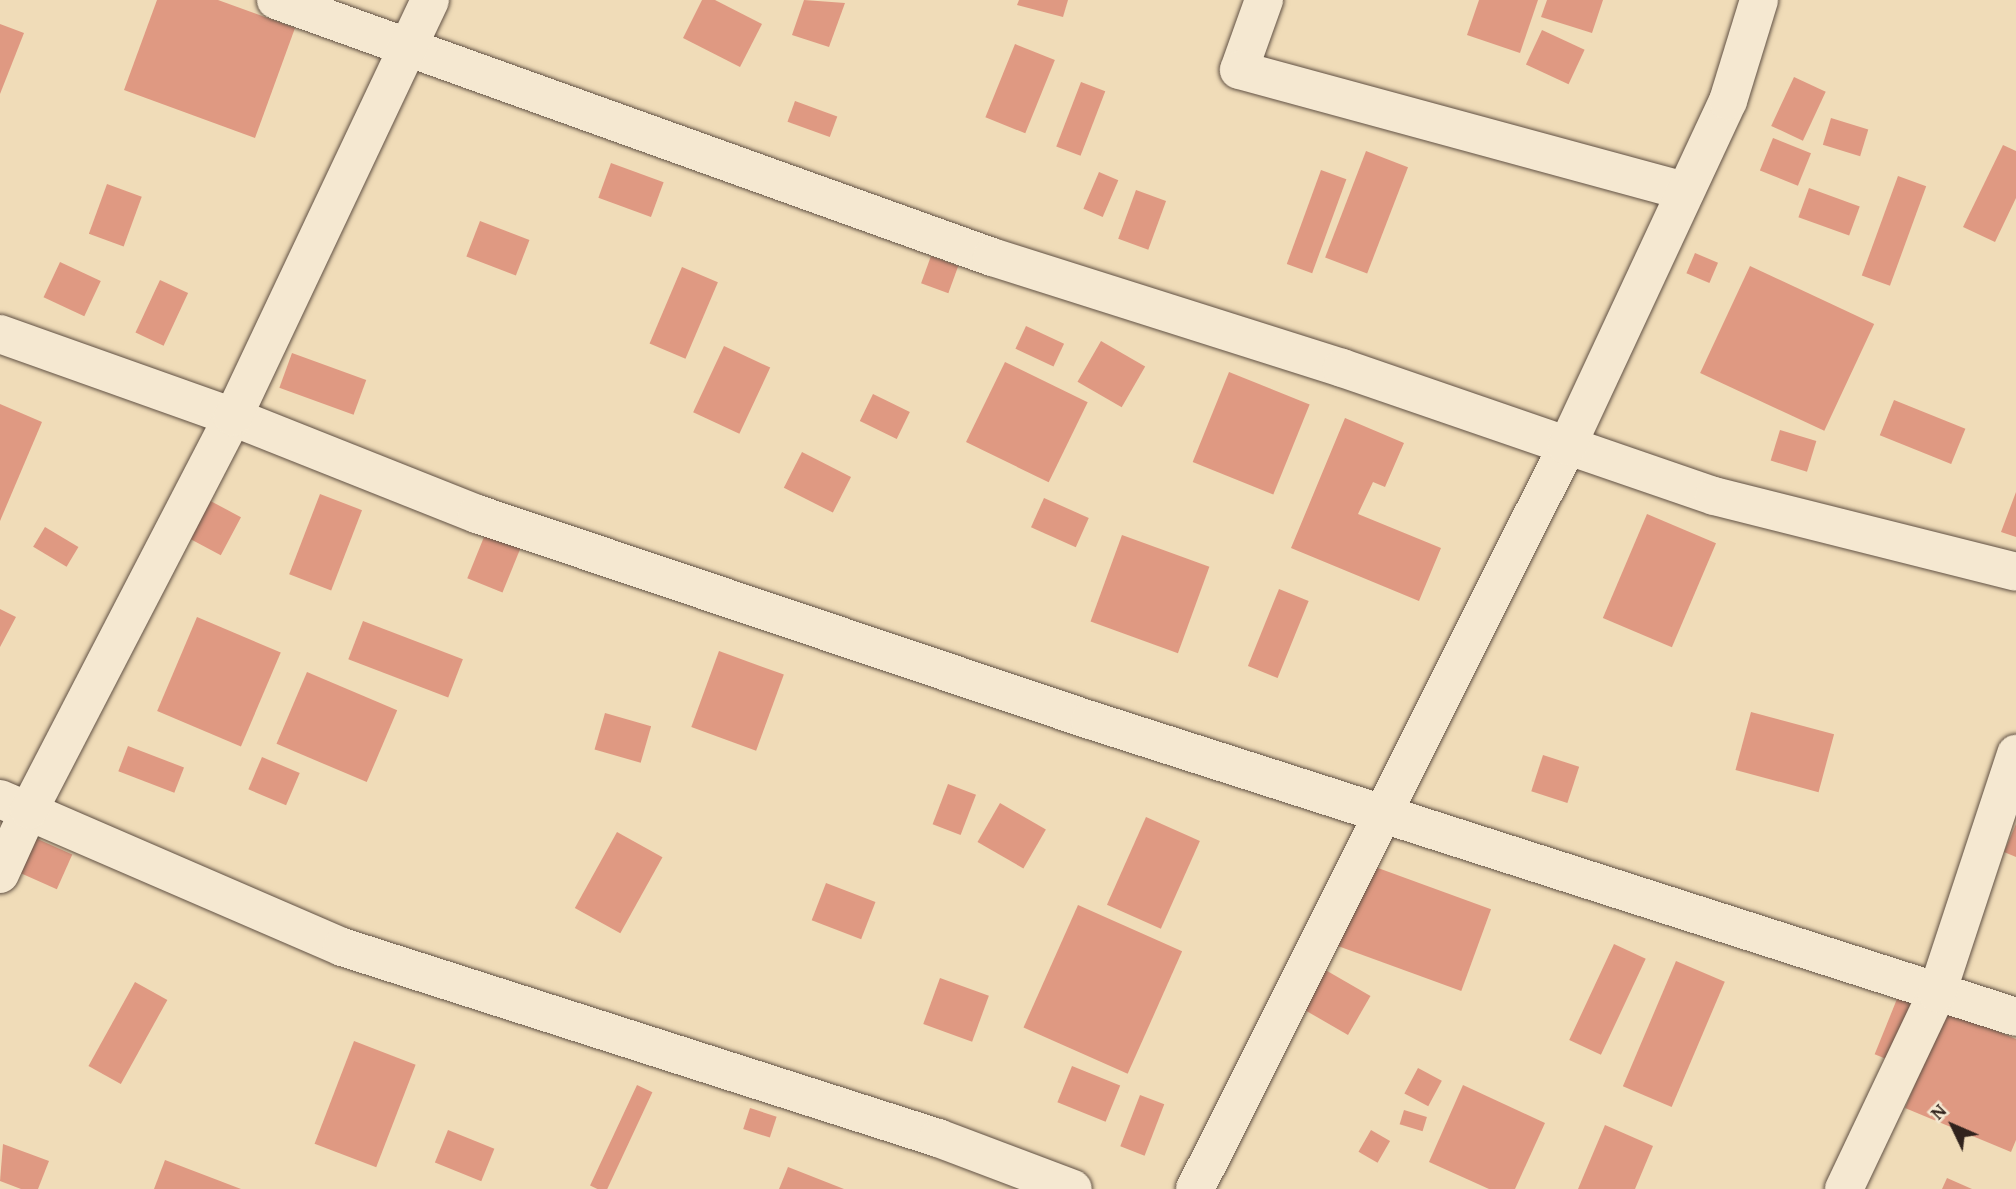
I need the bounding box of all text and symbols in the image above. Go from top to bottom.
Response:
north arrow [1918,1091,1988,1161]
text: N [1923,1097,1952,1126]

